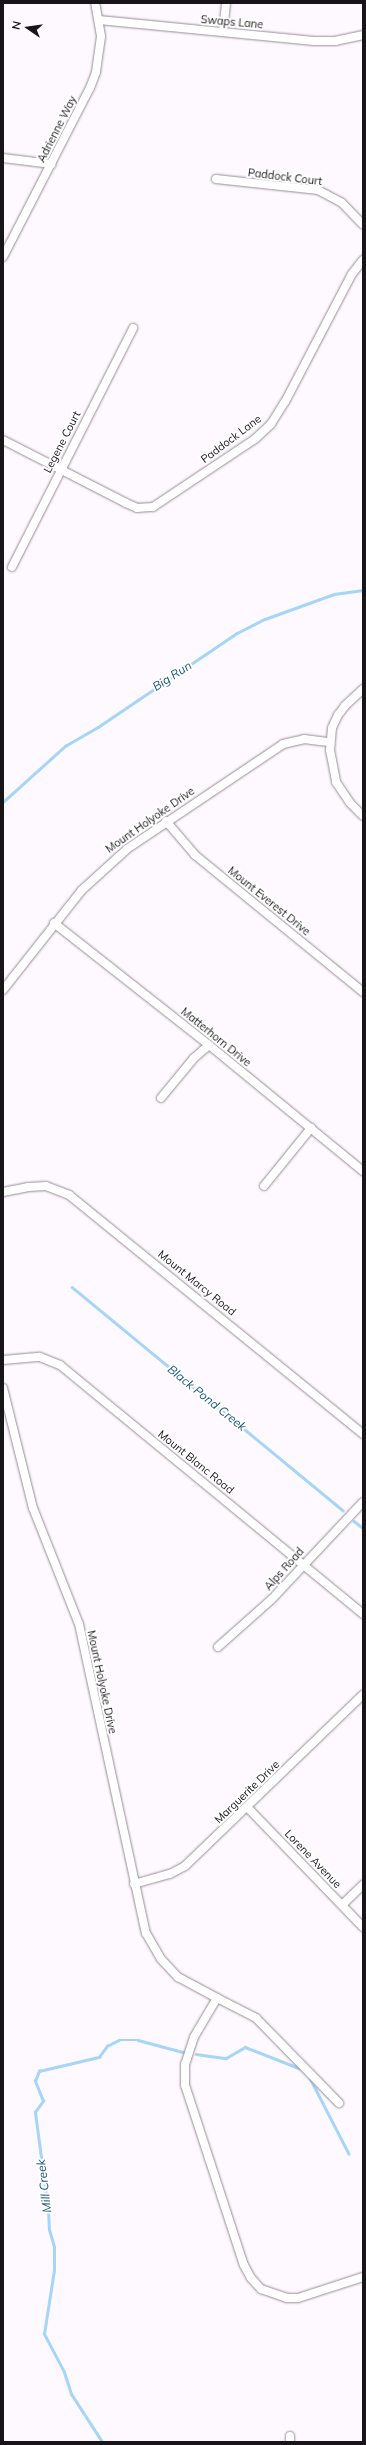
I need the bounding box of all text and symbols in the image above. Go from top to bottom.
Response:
north arrow [8,8,48,48]
street label: Swaps Lane [200,13,264,31]
text: N [9,20,24,31]
street label: Adrienne Way [35,94,79,164]
street label: Paddock Court [247,166,323,188]
street label: Legene Court [41,409,83,475]
street label: Paddock Lane [198,412,264,466]
water label: Big Run [150,658,194,694]
street label: Mount Holyoke Drive [103,784,197,856]
street label: Mount Everest Drive [225,864,313,938]
street label: Matterhorn Drive [178,1005,254,1069]
street label: Mount Marcy Road [155,1248,239,1318]
water label: Black Pond Creek [165,1362,249,1434]
street label: Mount Blanc Road [155,1427,237,1497]
street label: Alps Road [261,1545,307,1593]
street label: Mount Holyoke Drive [85,1629,119,1735]
street label: Marguerite Drive [212,1758,282,1826]
street label: Lorene Avenue [282,1827,344,1891]
water label: Mill Creek [34,2158,54,2214]

